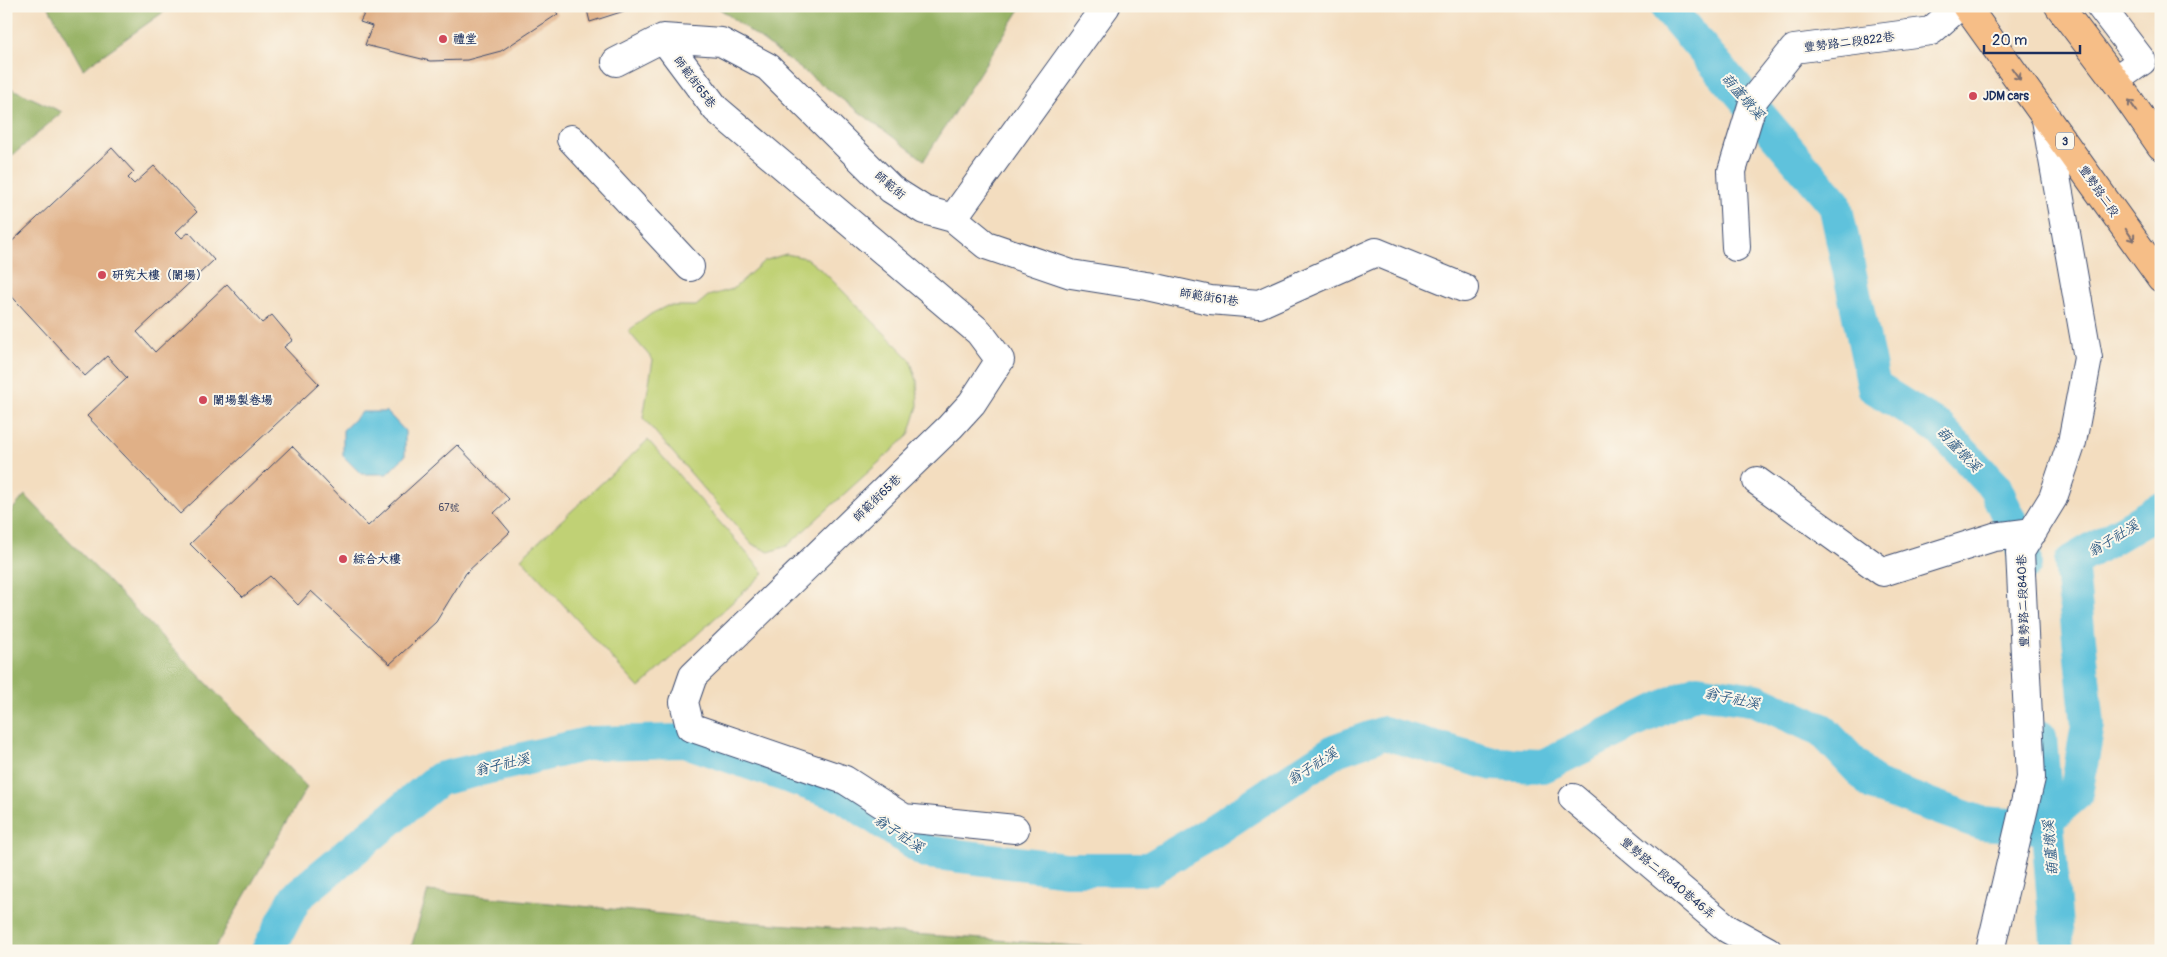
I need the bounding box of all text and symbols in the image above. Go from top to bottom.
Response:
scale bar [1984,22,2081,54]
street label: 豐勢路二段822巷 [1803,29,1895,56]
text: 20 m [1992,31,2027,50]
place label: 禮堂 [453,32,477,47]
marker: 禮堂 [437,33,449,45]
street label: 師範街65巷 [670,53,719,111]
one-way arrow [2011,67,2021,81]
water label: 葫蘆墩溪 [1718,70,1768,124]
place label: JDM cars [1983,89,2029,104]
marker: JDM cars [1967,90,1979,102]
one-way arrow [2128,99,2138,113]
road number: 3 [2056,132,2074,150]
street label: 豐勢路二段 [2075,162,2122,220]
street label: 師範街 [871,168,908,203]
one-way arrow [2125,228,2135,242]
place label: 研究大樓（闈場） [112,268,208,283]
marker: 研究大樓（闈場） [96,269,108,281]
street label: 師範街61巷 [1178,285,1240,310]
place label: 闈場製卷場 [213,393,273,408]
marker: 闈場製卷場 [197,394,209,406]
water label: 葫蘆墩溪 [1933,423,1985,476]
street label: 師範街65巷 [850,472,905,525]
house number: 67號 [438,502,460,514]
water label: 翁子社溪 [2085,516,2142,560]
place label: 綜合大樓 [353,552,401,567]
marker: 綜合大樓 [337,553,349,565]
street label: 豐勢路二段840巷 [2014,554,2033,648]
water label: 翁子社溪 [1703,684,1762,713]
water label: 翁子社溪 [1284,744,1341,788]
water label: 翁子社溪 [473,750,532,779]
water label: 翁子社溪 [871,811,928,857]
water label: 葫蘆墩溪 [2040,818,2061,877]
street label: 豐勢路二段840巷46弄 [1617,834,1718,922]

